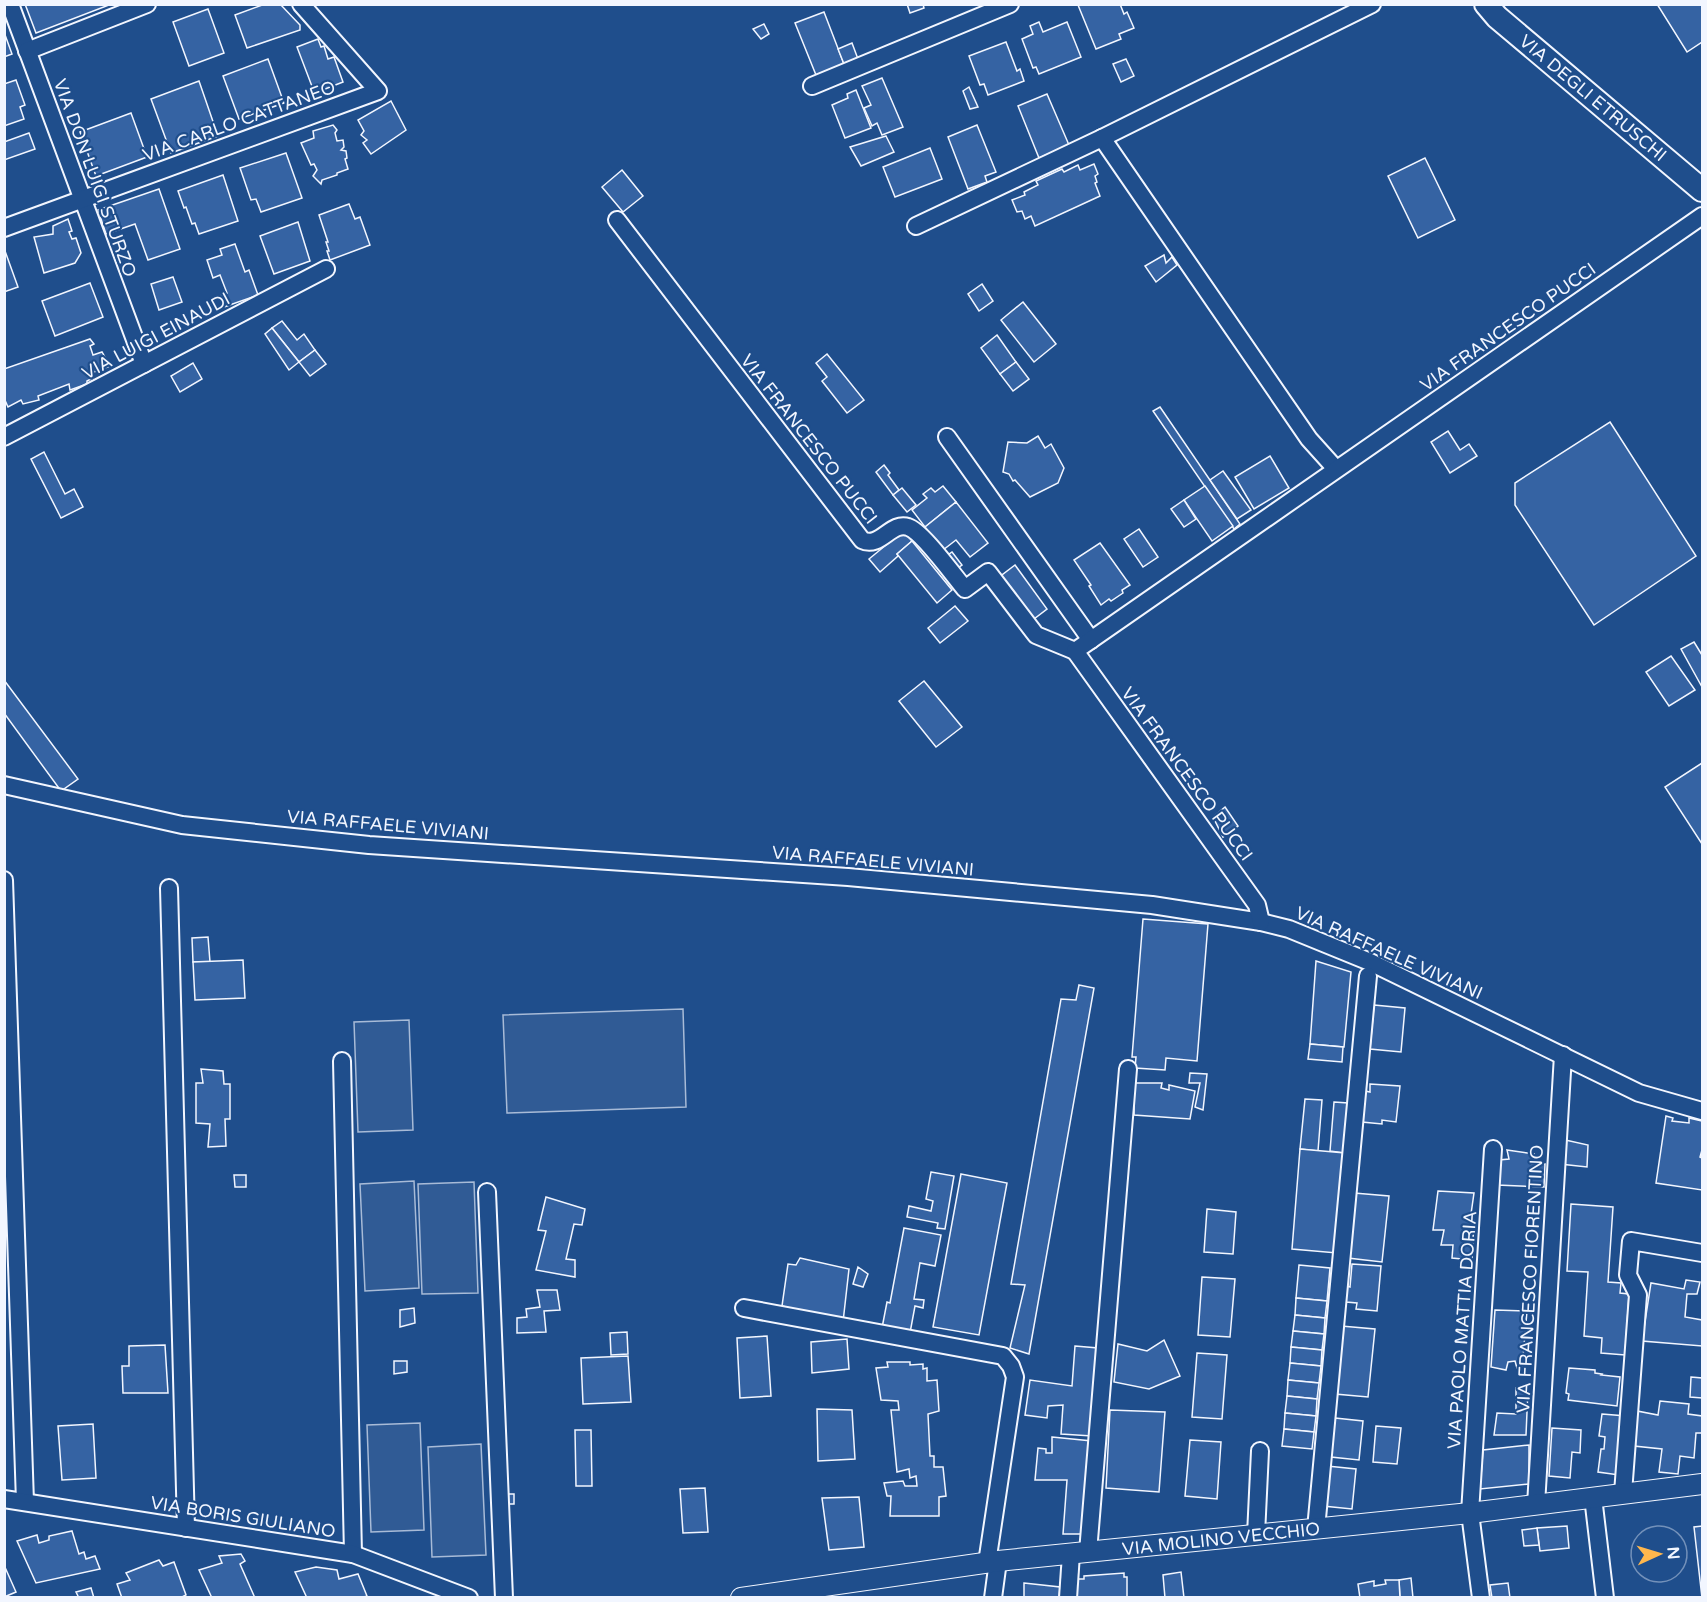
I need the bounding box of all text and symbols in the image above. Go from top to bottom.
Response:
street label: VIA DEGLI ETRUSCHI [1515,30,1671,166]
street label: VIA DON LUIGI STURZO [49,76,141,280]
street label: VIA CARLO CATTANEO [140,76,338,166]
street label: VIA FRANCESCO PUCCI [1416,258,1600,396]
street label: VIA LUIGI EINAUDI [78,288,234,384]
street label: VIA FRANCESCO PUCCI [736,350,882,528]
street label: VIA FRANCESCO PUCCI [1117,683,1257,865]
street label: VIA RAFFAELE VIVIANI [286,805,490,845]
street label: VIA RAFFAELE VIVIANI [771,841,975,881]
street label: VIA RAFFAELE VIVIANI [1292,902,1486,1004]
street label: VIA FRANCESCO FIORENTINO [1512,1144,1548,1414]
street label: VIA PAOLO MATTIA DORIA [1443,1210,1481,1450]
street label: VIA BORIS GIULIANO [149,1492,337,1542]
street label: VIA MOLINO VECCHIO [1121,1518,1321,1560]
north arrow [1629,1524,1689,1584]
text: N [1663,1546,1683,1560]

